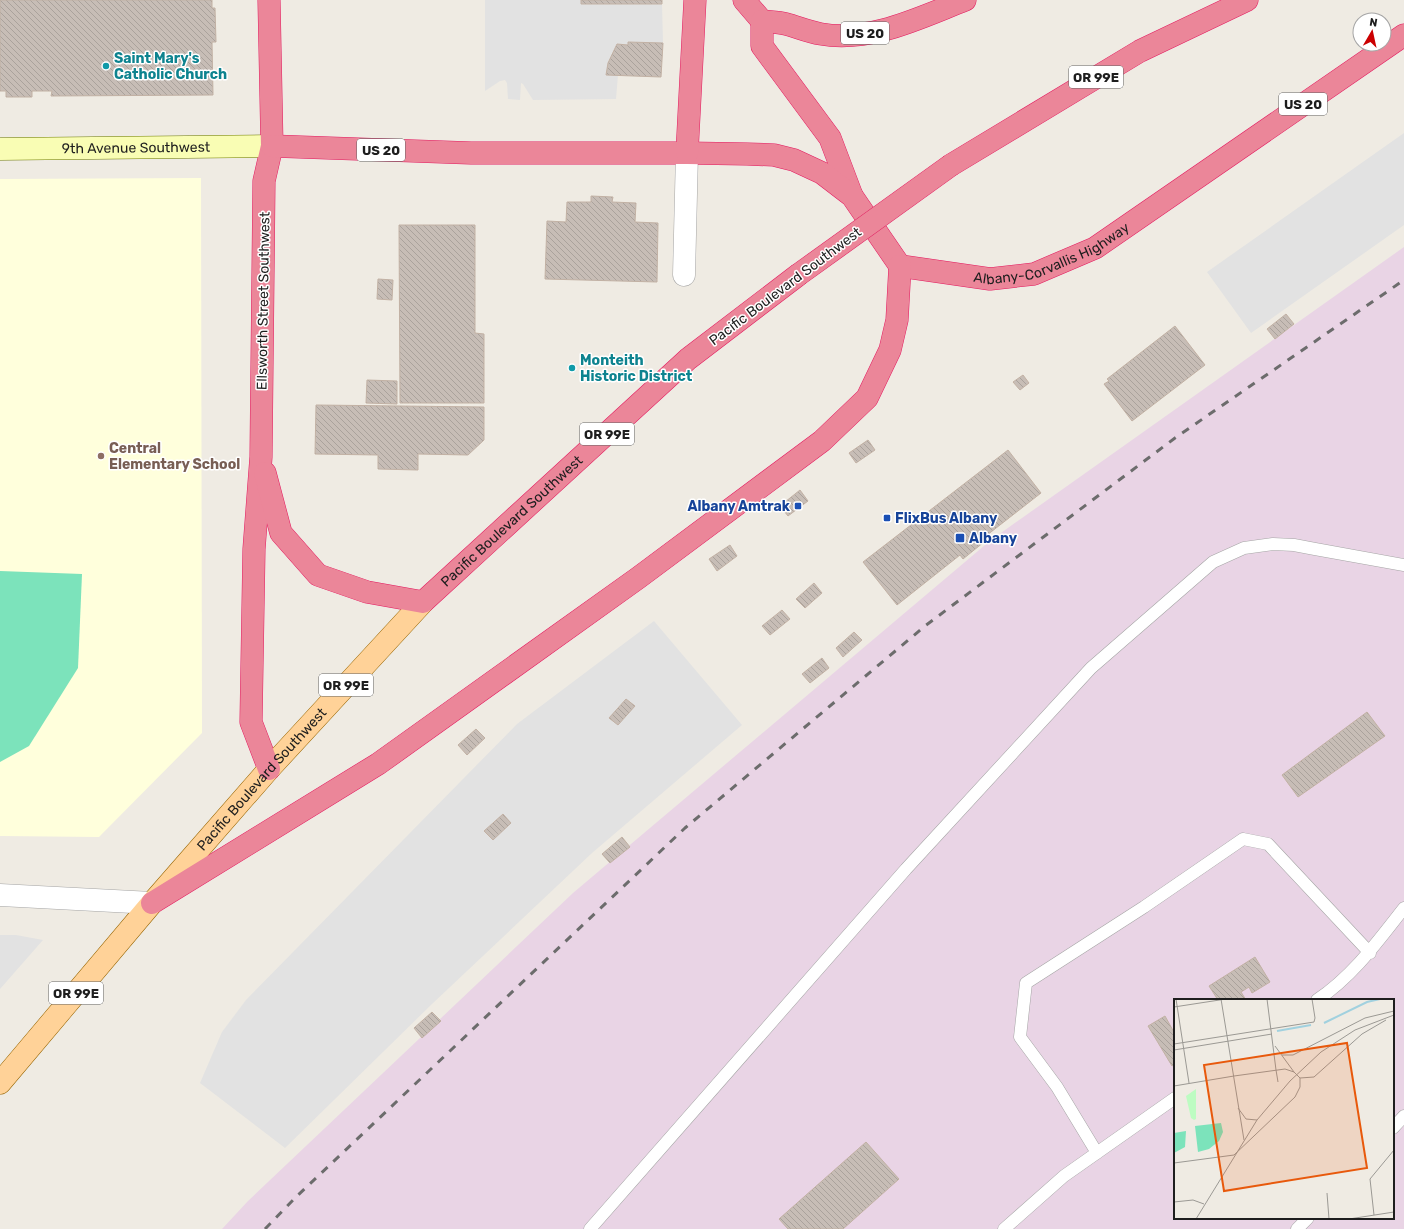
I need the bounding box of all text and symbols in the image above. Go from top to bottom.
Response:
north arrow [1352,12,1392,52]
text: N [1369,16,1378,30]
road number: US 20 [841,22,889,44]
place label: Saint Mary's Catholic Church [114,50,227,83]
marker: Saint Mary's Catholic Church [101,61,111,71]
road number: OR 99E [1069,66,1123,88]
road number: US 20 [1279,93,1327,115]
street label: 9th Avenue Southwest [62,139,211,157]
road number: US 20 [357,139,405,161]
street label: Ellsworth Street Southwest [253,211,274,390]
street label: Albany-Corvallis Highway [972,219,1133,288]
street label: Pacific Boulevard Southwest [706,223,865,349]
place label: Monteith Historic District [580,352,693,385]
marker: Monteith Historic District [567,363,577,373]
road number: OR 99E [580,423,634,445]
place label: Central Elementary School [109,440,240,473]
marker: Central Elementary School [96,451,106,461]
street label: Pacific Boulevard Southwest [438,452,587,590]
place label: Albany Amtrak [688,498,791,515]
marker: Albany Amtrak [793,501,803,511]
place label: FlixBus Albany [895,510,998,527]
marker: FlixBus Albany [882,513,892,523]
place label: Albany [969,530,1018,547]
marker: Albany [954,532,966,544]
road number: OR 99E [319,674,373,696]
street label: Pacific Boulevard Southwest [194,704,331,854]
road number: OR 99E [49,982,103,1004]
inset map [1174,999,1394,1219]

